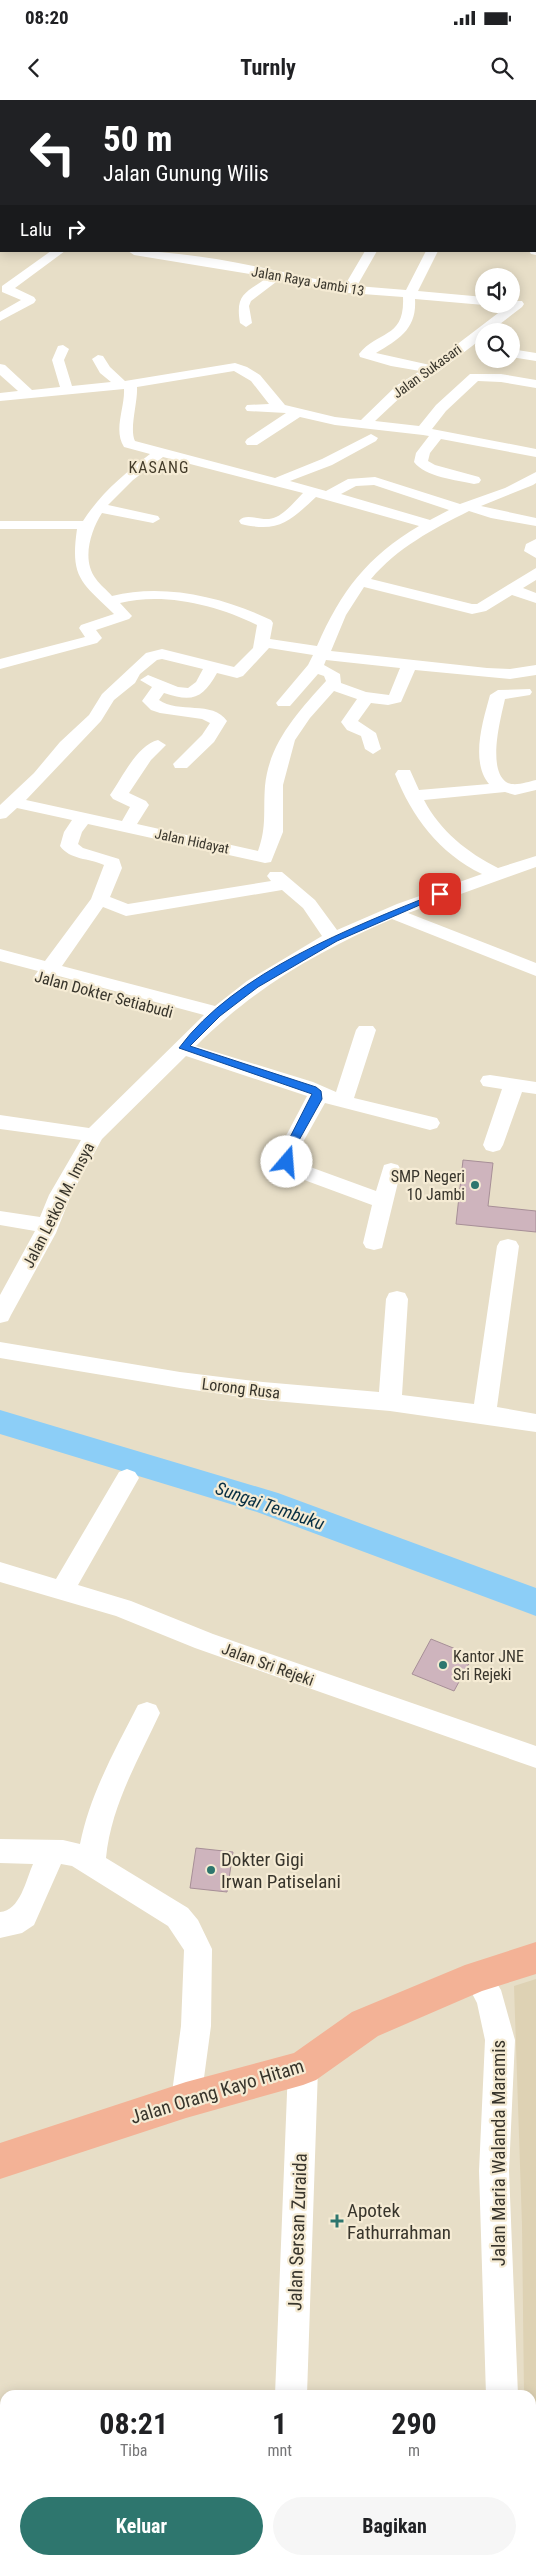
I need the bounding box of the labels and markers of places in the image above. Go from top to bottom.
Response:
pin [419,873,461,915]
place label: SMP Negeri 10 Jambi [391,1167,465,1204]
marker: SMP Negeri 10 Jambi [469,1179,481,1191]
place label: Kantor JNE Sri Rejeki [453,1647,524,1684]
marker: Kantor JNE Sri Rejeki [437,1659,449,1671]
place label: Dokter Gigi Irwan Patiselani [221,1848,341,1893]
marker: Dokter Gigi Irwan Patiselani [205,1864,217,1876]
place label: Apotek Fathurrahman [347,2199,451,2244]
marker: Apotek Fathurrahman [331,2215,343,2227]

